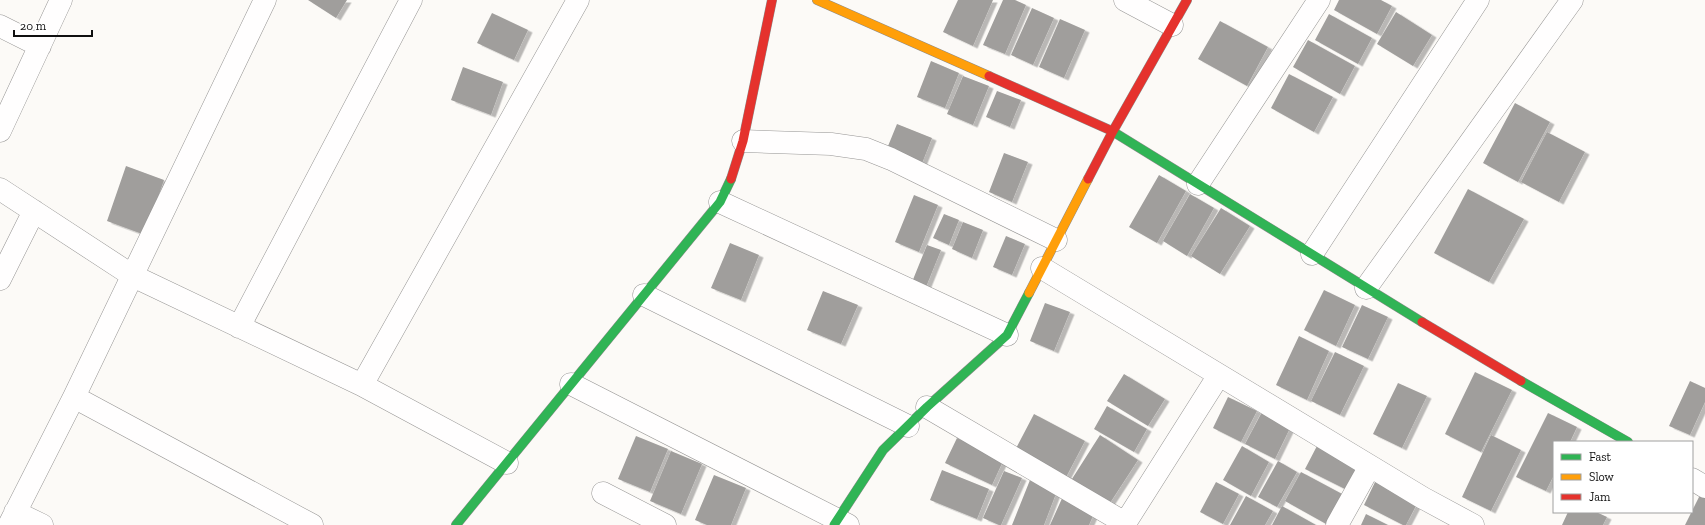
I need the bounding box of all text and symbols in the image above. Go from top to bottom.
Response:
scale bar [14,12,92,38]
text: 20 m [20,19,47,33]
legend [1553,441,1693,513]
text: Fast [1589,450,1612,464]
text: Slow [1589,470,1615,484]
text: Jam [1589,490,1611,504]

